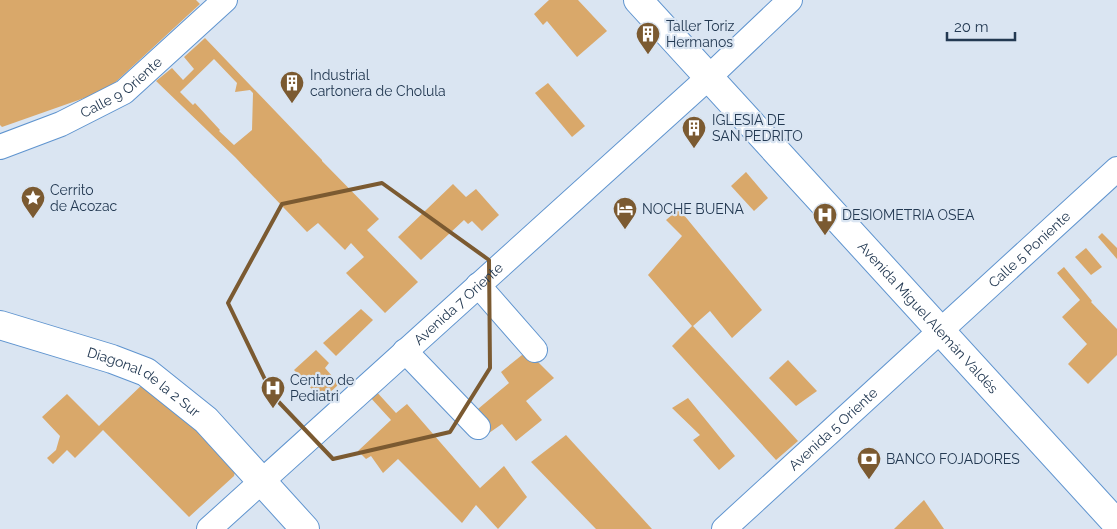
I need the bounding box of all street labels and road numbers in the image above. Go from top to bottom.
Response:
street label: Calle 9 Oriente [78,54,165,121]
street label: Calle 5 Poniente [985,208,1073,291]
street label: Avenida Miguel Alemán Valdés [855,238,1002,397]
street label: Avenida 7 Oriente [411,259,506,348]
street label: Diagonal de la 2 Sur [85,344,203,420]
street label: Avenida 5 Oriente [786,384,881,474]

